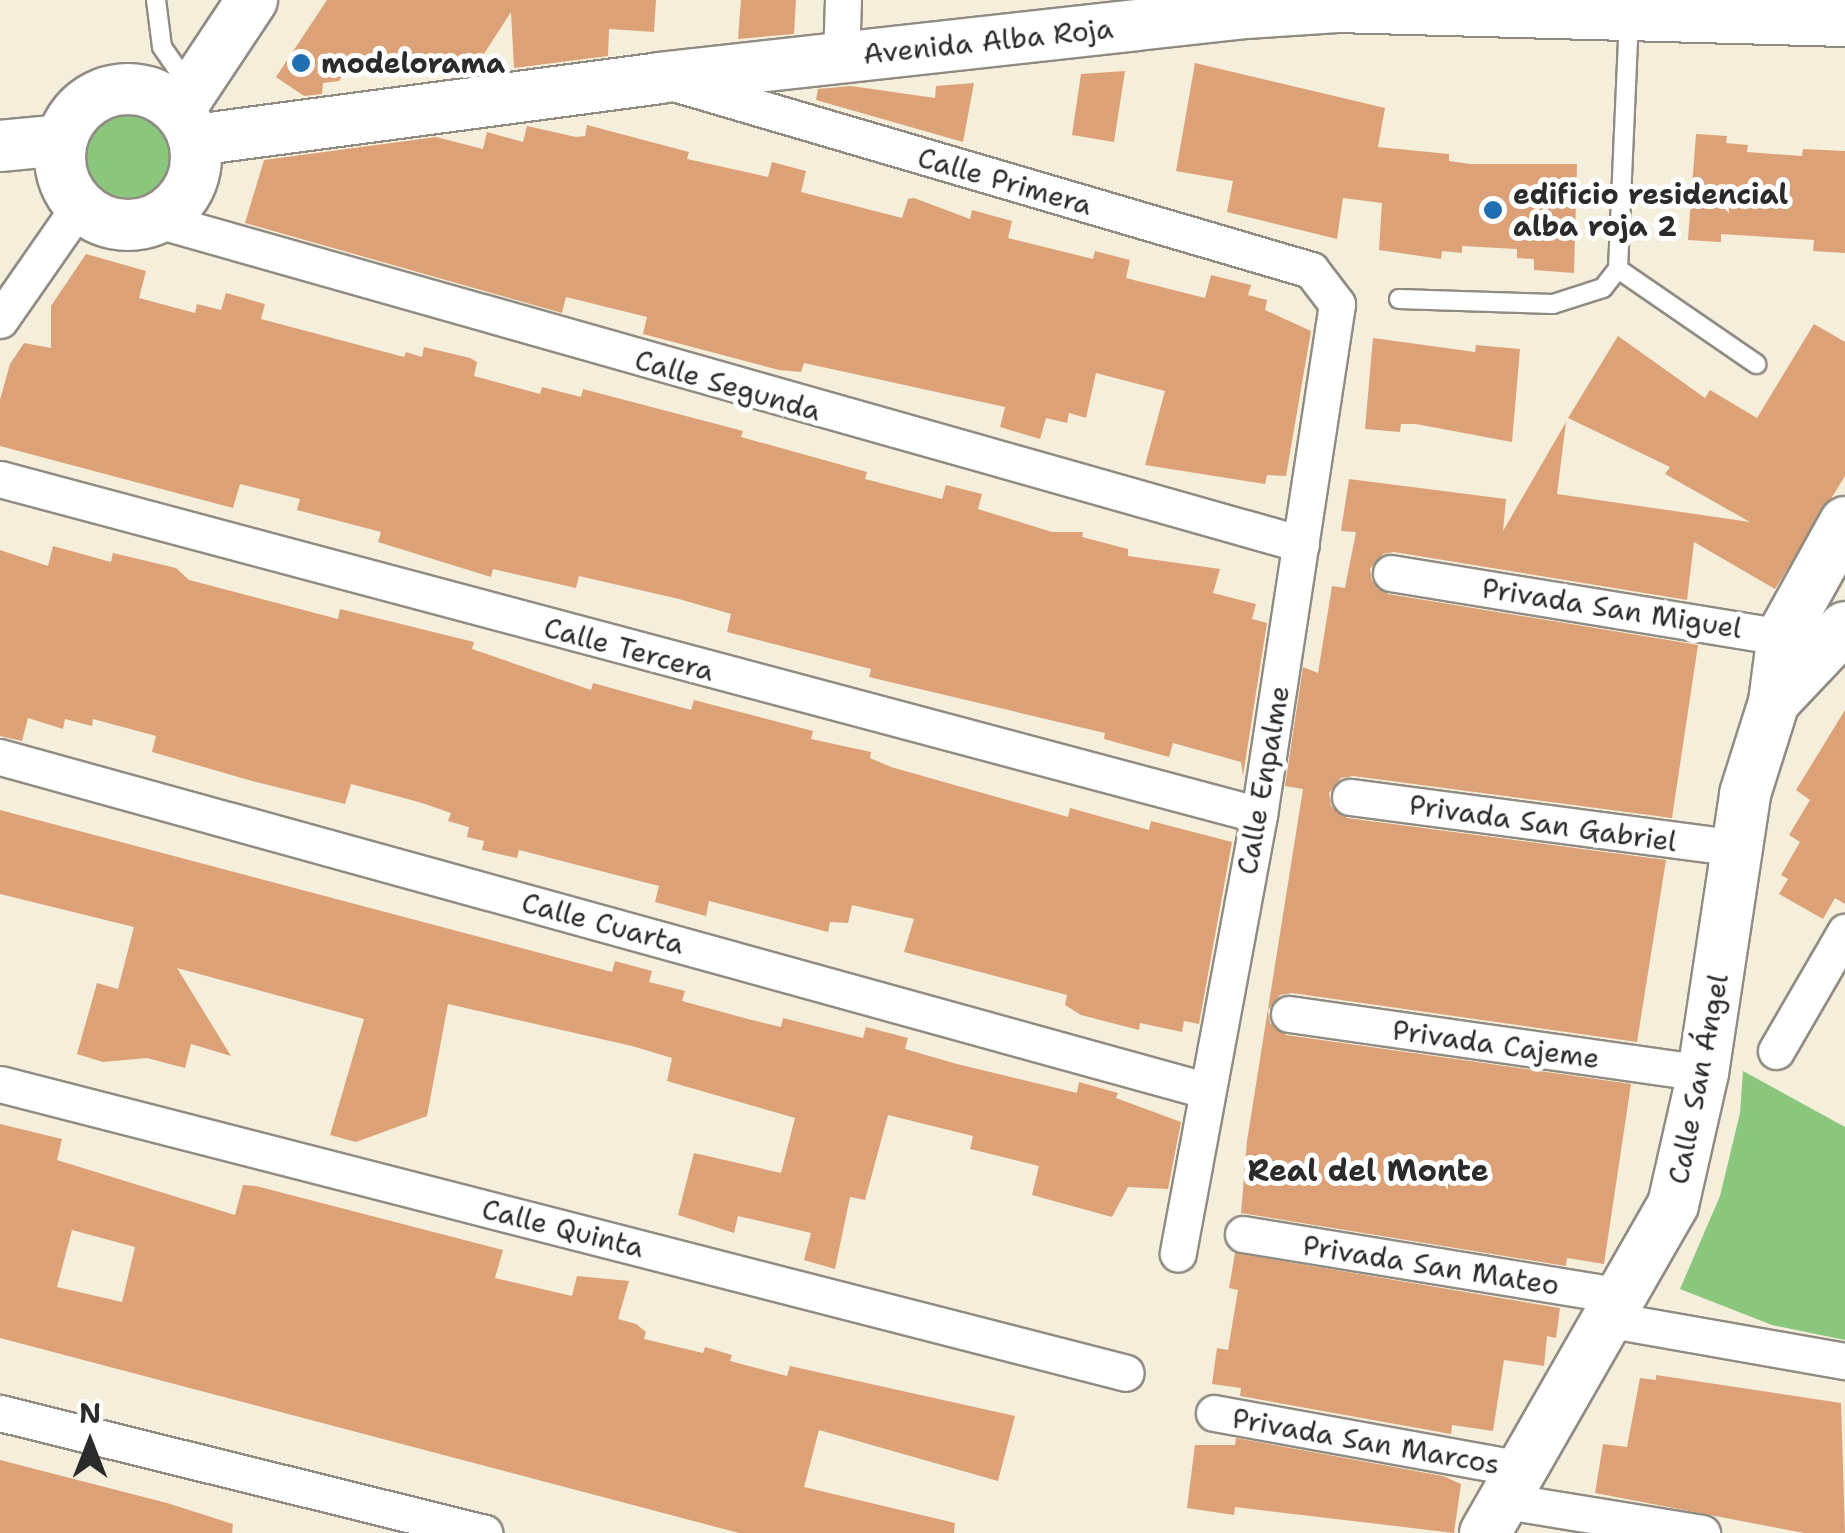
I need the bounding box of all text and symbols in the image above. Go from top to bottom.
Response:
street label: Avenida Alba Roja [861,11,1115,71]
place label: modelorama [321,46,505,80]
marker: modelorama [290,52,312,74]
street label: Calle Primera [914,140,1096,222]
place label: edificio residencial alba roja 2 [1513,177,1788,243]
marker: edificio residencial alba roja 2 [1482,199,1504,221]
street label: Calle Segunda [631,342,825,428]
street label: Privada San Miguel [1480,571,1744,645]
street label: Calle Tercera [540,610,718,688]
street label: Calle Enpalme [1230,683,1296,877]
street label: Privada San Gabriel [1407,788,1679,858]
street label: Calle Cuarta [518,885,688,961]
street label: Calle San Ángel [1661,971,1735,1187]
street label: Privada Cajeme [1390,1013,1602,1075]
district label: Real del Monte [1247,1153,1489,1189]
street label: Calle Quinta [479,1192,647,1264]
street label: Privada San Mateo [1300,1228,1562,1302]
north arrow [40,1393,140,1493]
text: N [79,1394,101,1432]
street label: Privada San Marcos [1230,1401,1502,1481]

